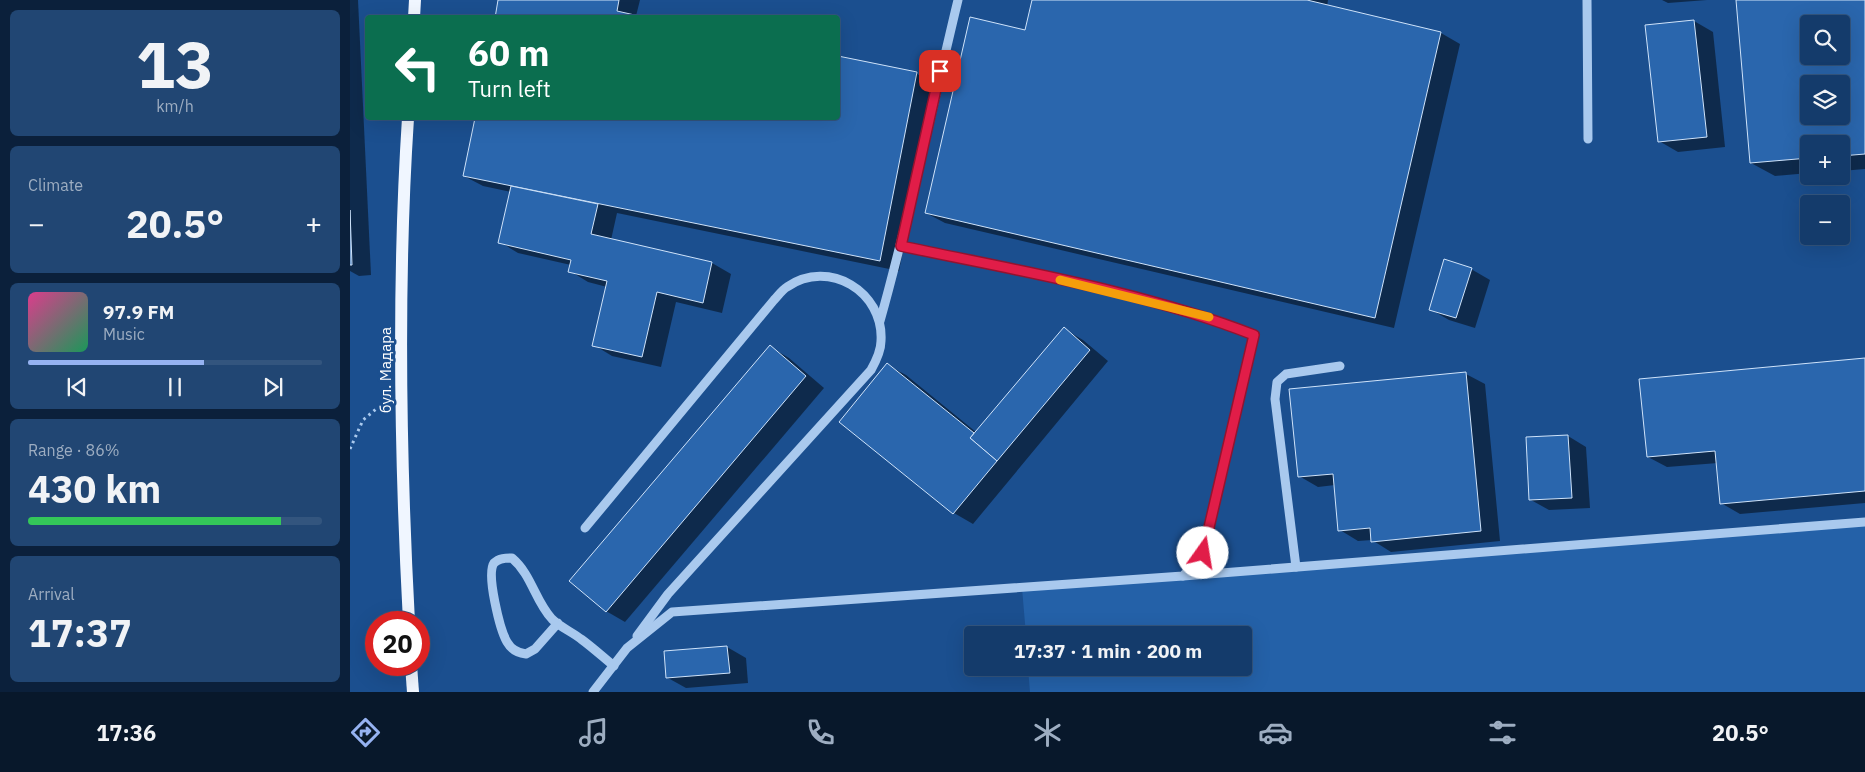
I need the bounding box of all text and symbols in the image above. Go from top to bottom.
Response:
map controls [1800,15,1850,245]
button: search [1800,15,1850,65]
text: 13 [136,21,214,106]
text: 60 m [468,30,550,76]
icon: left [385,35,450,100]
pin [919,50,961,92]
icon: arrive [926,57,954,85]
text: Turn left [468,74,551,103]
button: layers [1800,75,1850,125]
text: km/h [156,96,194,116]
button: + [1800,135,1850,185]
text: Climate [28,175,83,195]
button: − [1800,195,1850,245]
text: 20.5° [126,199,224,248]
text: − [28,205,45,242]
text: + [305,205,322,242]
text: 97.9 FM [103,300,174,324]
text: Music [103,324,145,344]
street label: бул. Мадара [376,327,395,413]
icon: previous [63,373,91,401]
icon: pause [161,373,189,401]
icon: next [259,373,287,401]
text: Range · 86% [28,440,120,460]
text: 430 km [28,464,161,513]
position arrow [1176,526,1228,578]
text: Arrival [28,584,75,604]
text: 17:37 [28,608,132,657]
speed limit sign: 20 [365,611,430,676]
text: 17:37 · 1 min · 200 m [1014,639,1202,663]
icon: directions [348,715,383,750]
icon: music [576,715,611,750]
icon: phone [803,715,838,750]
icon: climate [1030,715,1065,750]
icon: car [1258,715,1293,750]
icon: filters [1485,715,1520,750]
text: 17:36 [96,718,156,747]
text: 20.5° [1712,718,1769,747]

